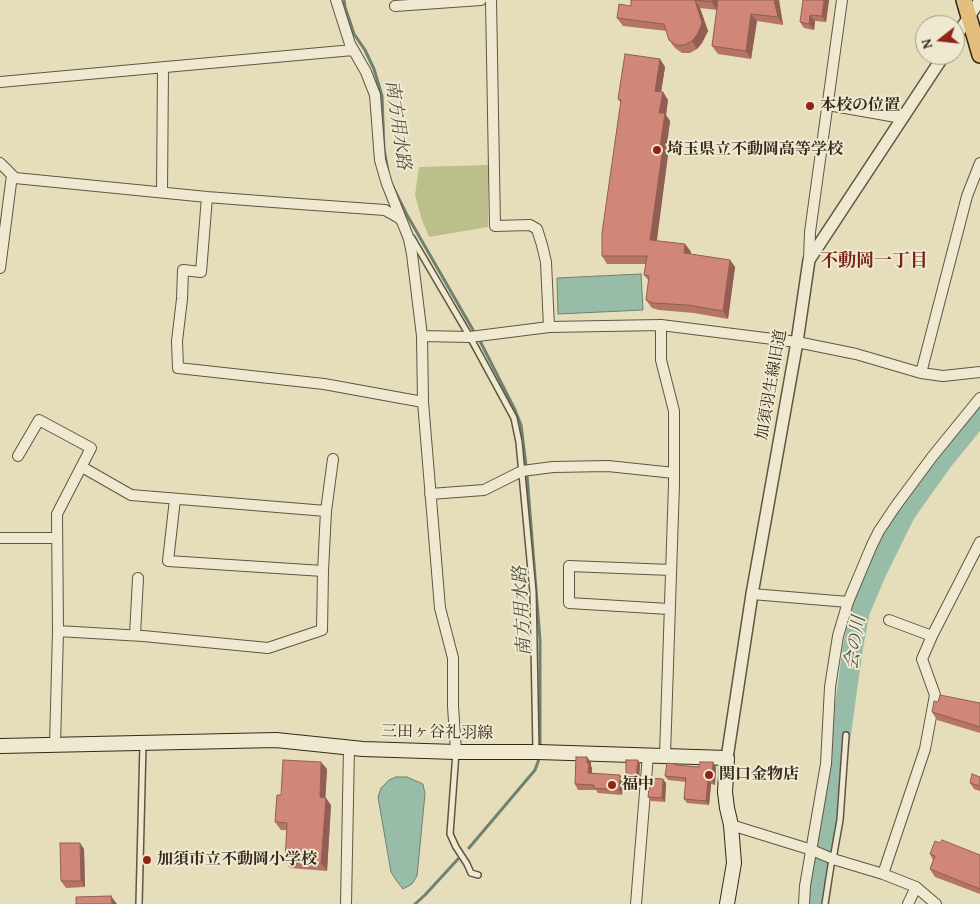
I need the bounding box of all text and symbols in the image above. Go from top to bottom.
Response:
north arrow [915,15,965,65]
text: N [916,37,937,51]
water label: 南方用水路 [380,79,414,171]
place label: 本校の位置 [820,96,900,116]
marker: 本校の位置 [804,100,816,112]
place label: 埼玉県立不動岡高等学校 [667,140,843,160]
marker: 埼玉県立不動岡高等学校 [651,144,663,156]
district label: 不動岡一丁目 [820,250,928,272]
street label: 加須羽生線旧道 [753,328,791,442]
water label: 南方用水路 [510,565,536,657]
water label: 会の川 [841,615,871,671]
street label: 三田ヶ谷礼羽線 [381,722,493,744]
place label: 関口金物店 [719,765,799,785]
marker: 関口金物店 [703,769,715,781]
place label: 福中 [622,775,654,795]
marker: 福中 [606,779,618,791]
place label: 加須市立不動岡小学校 [157,850,317,870]
marker: 加須市立不動岡小学校 [141,854,153,866]

